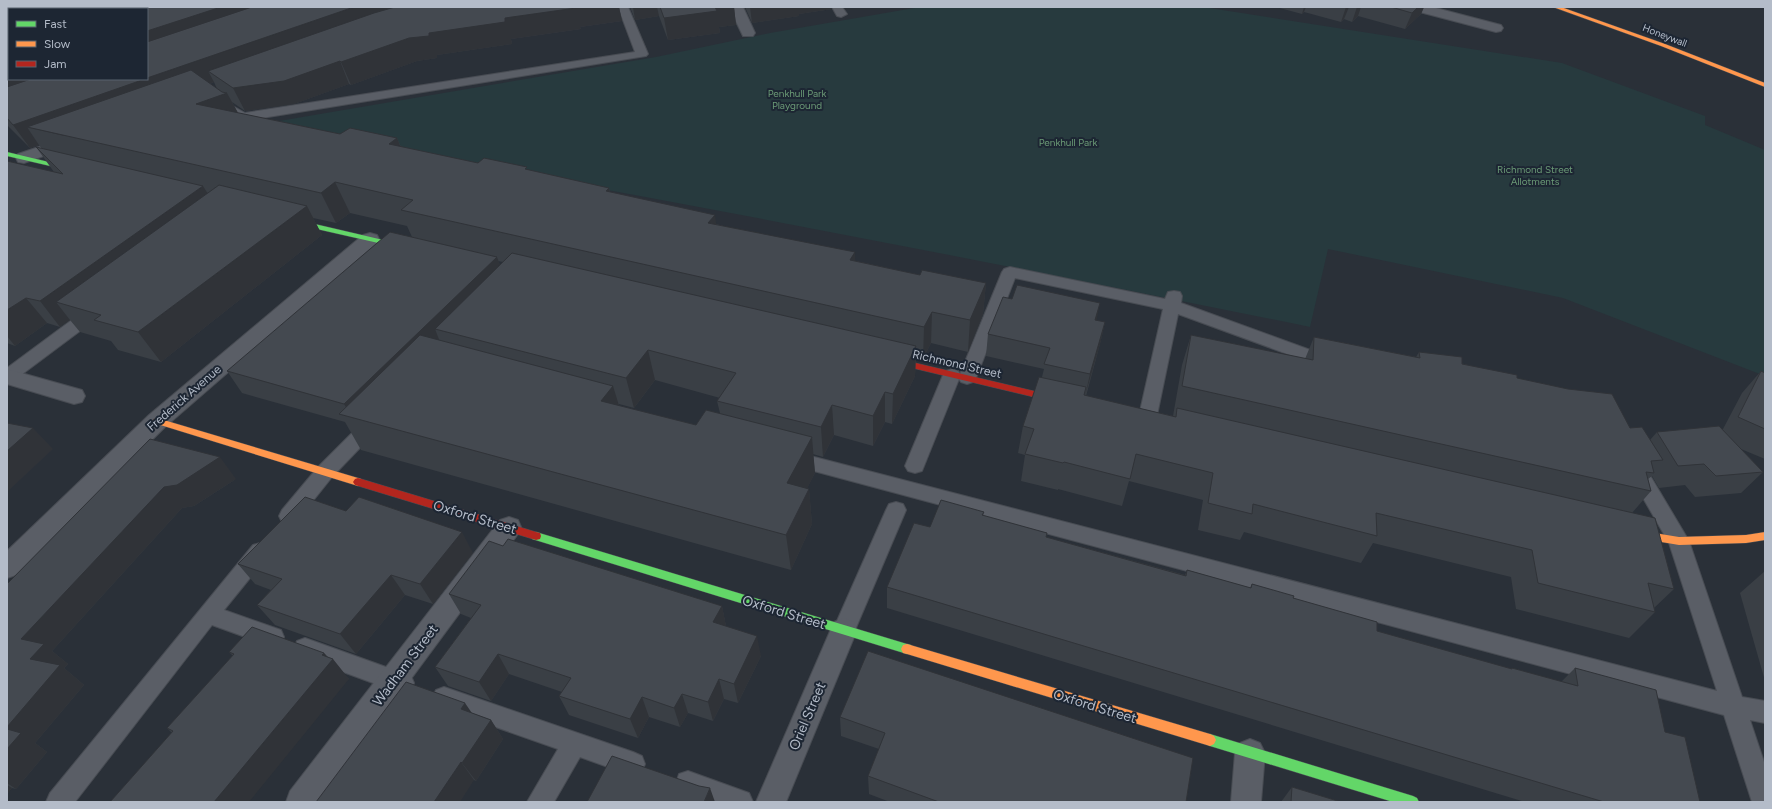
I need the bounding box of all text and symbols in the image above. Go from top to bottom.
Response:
legend [8,8,148,80]
text: Fast [44,17,67,31]
street label: Honeywall [1641,21,1689,50]
text: Slow [44,37,71,51]
text: Jam [44,57,67,71]
park label: Penkhull Park Playground [768,87,826,112]
park label: Penkhull Park [1039,136,1097,149]
park label: Richmond Street Allotments [1497,163,1573,188]
street label: Richmond Street [911,347,1003,381]
street label: Frederick Avenue [144,362,224,434]
street label: Oxford Street [431,497,519,538]
street label: Oxford Street [740,592,828,633]
street label: Wadham Street [369,621,442,709]
street label: Oriel Street [786,680,829,753]
street label: Oxford Street [1051,686,1139,727]

